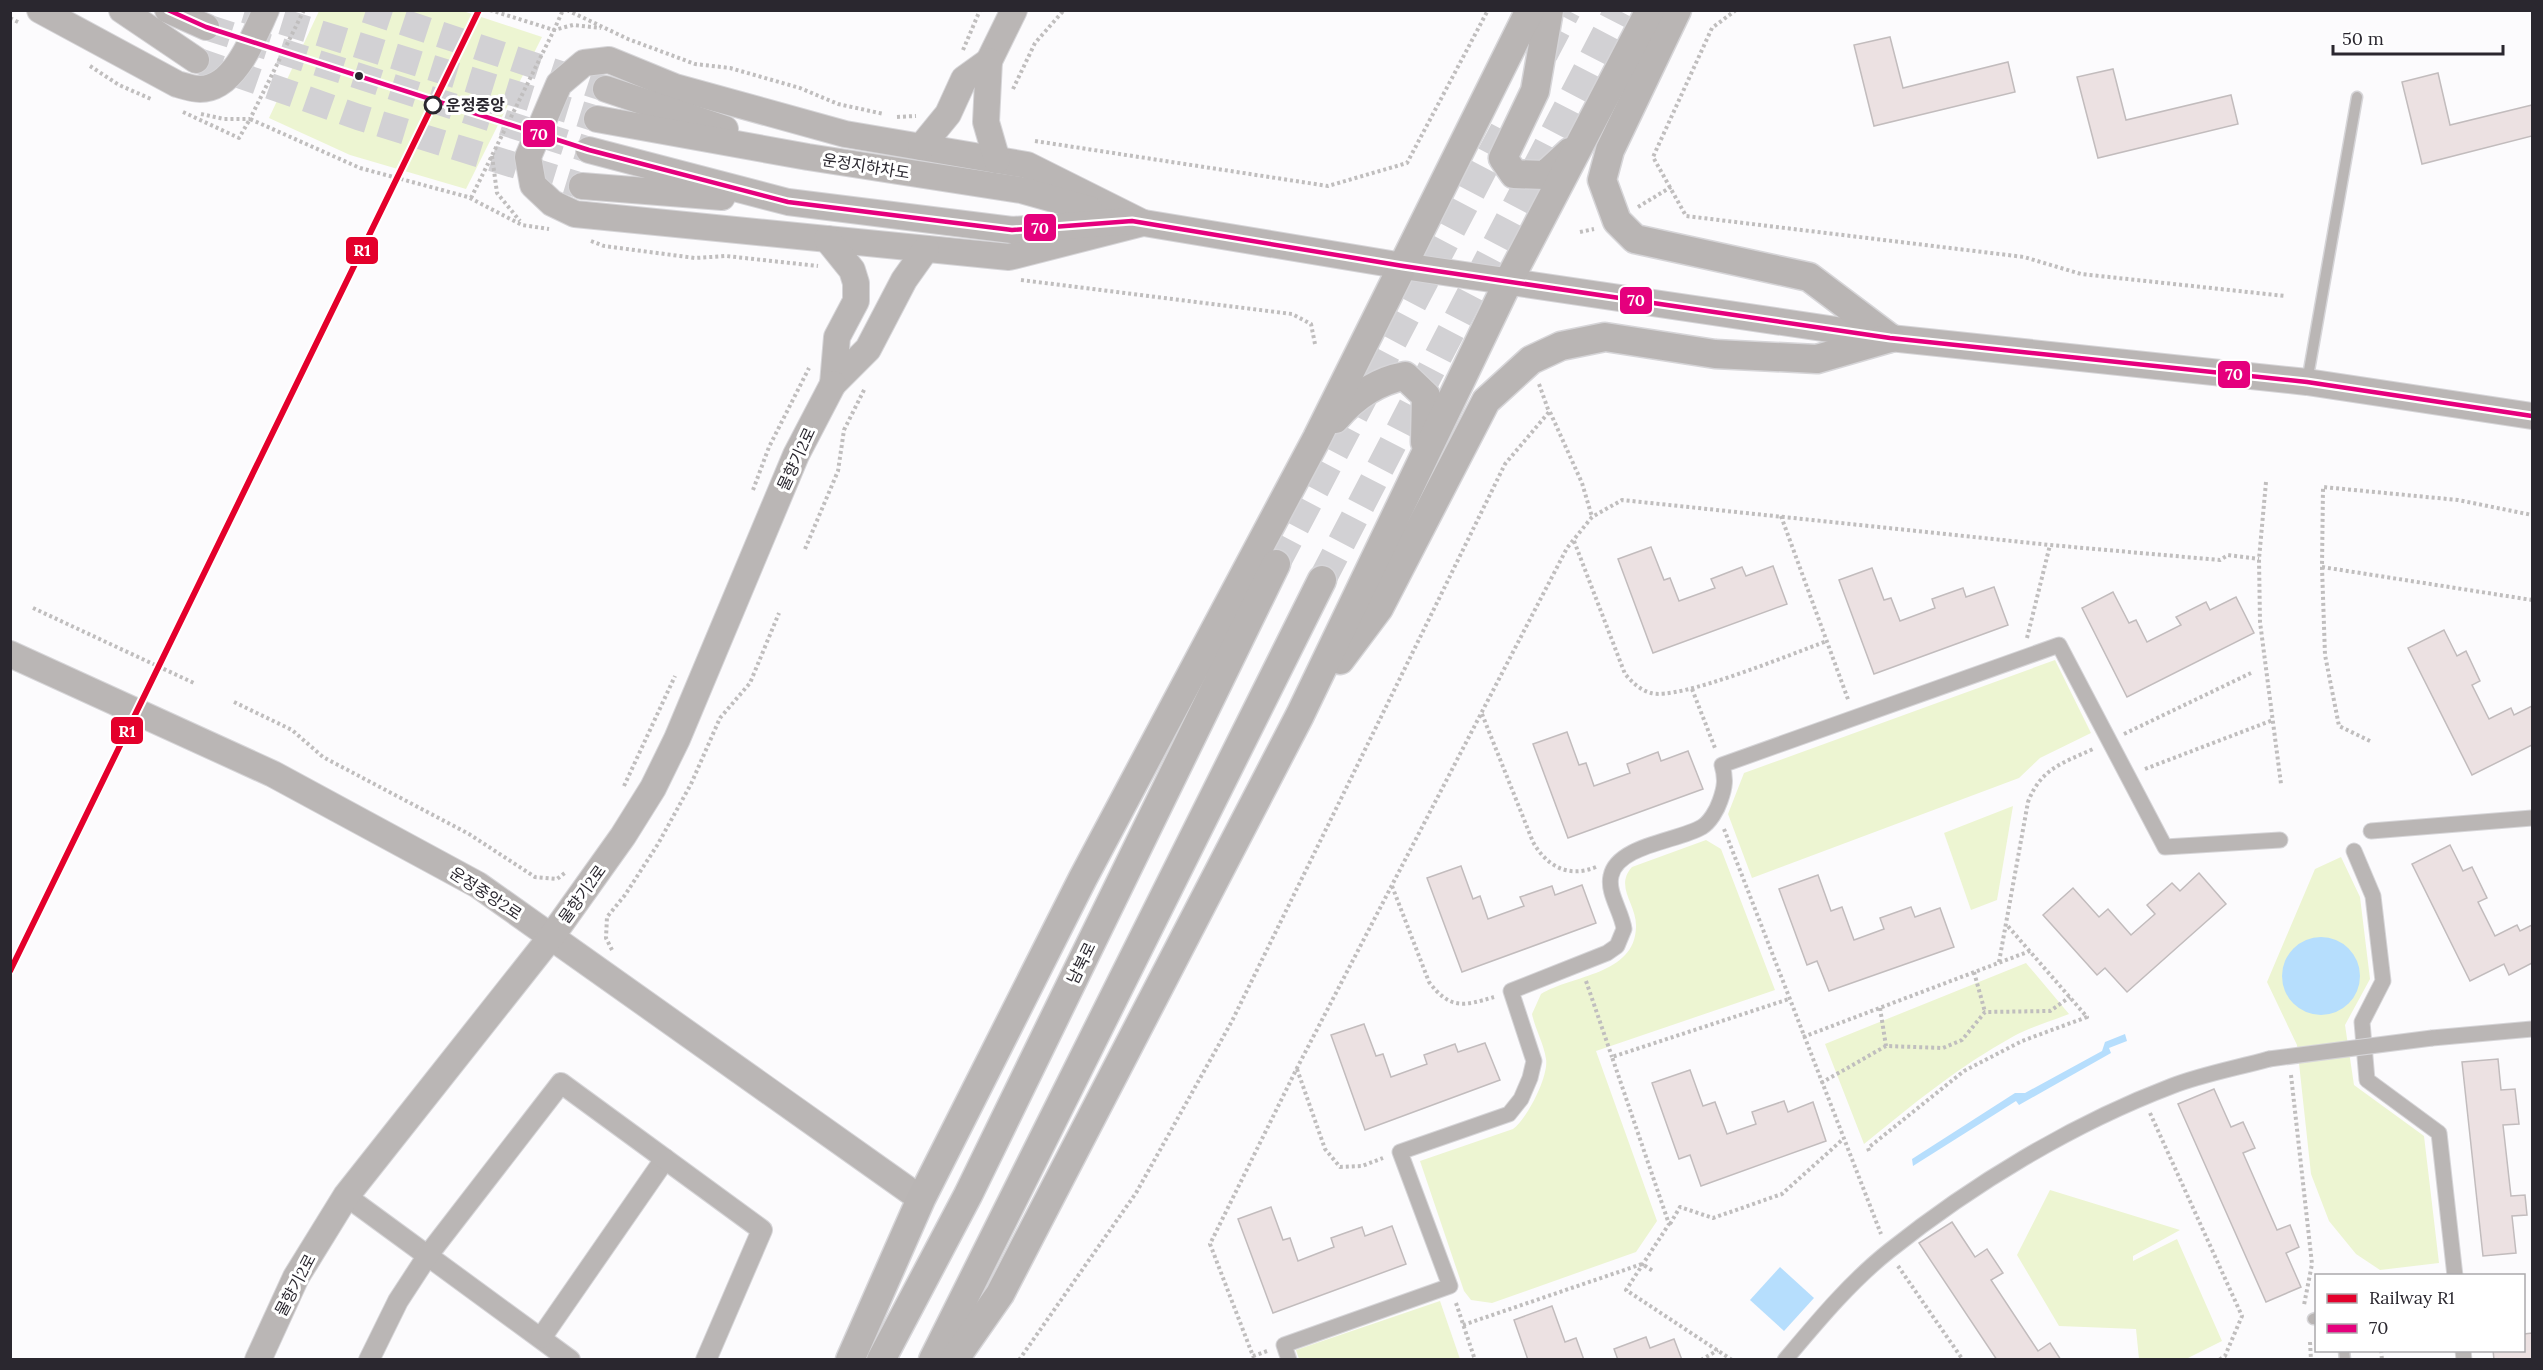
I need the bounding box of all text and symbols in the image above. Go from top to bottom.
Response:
scale bar [2333,18,2502,56]
text: 50 m [2342,27,2384,50]
unlabelled marker [353,70,365,82]
place label: 운정중앙 [446,95,505,115]
marker: 운정중앙 [424,96,442,114]
line badge: 70 [522,119,556,148]
text: 70 [530,124,548,144]
street label: 운정지하차도 [821,149,911,183]
line badge: 70 [1023,213,1057,242]
text: 70 [1031,218,1049,238]
line badge: R1 [345,236,379,265]
text: R1 [353,240,371,260]
line badge: 70 [1619,286,1653,315]
text: 70 [1627,290,1645,310]
line badge: 70 [2217,360,2251,389]
text: 70 [2225,364,2243,384]
street label: 물향기2로 [773,424,819,494]
line badge: R1 [110,716,144,745]
text: R1 [118,721,136,741]
street label: 물향기2로 [554,861,610,927]
street label: 운정중앙2로 [446,862,526,924]
street label: 남북로 [1062,939,1100,987]
street label: 물향기2로 [270,1250,320,1319]
legend [2315,1274,2525,1352]
text: Railway R1 [2369,1286,2455,1309]
text: 70 [2369,1316,2388,1339]

